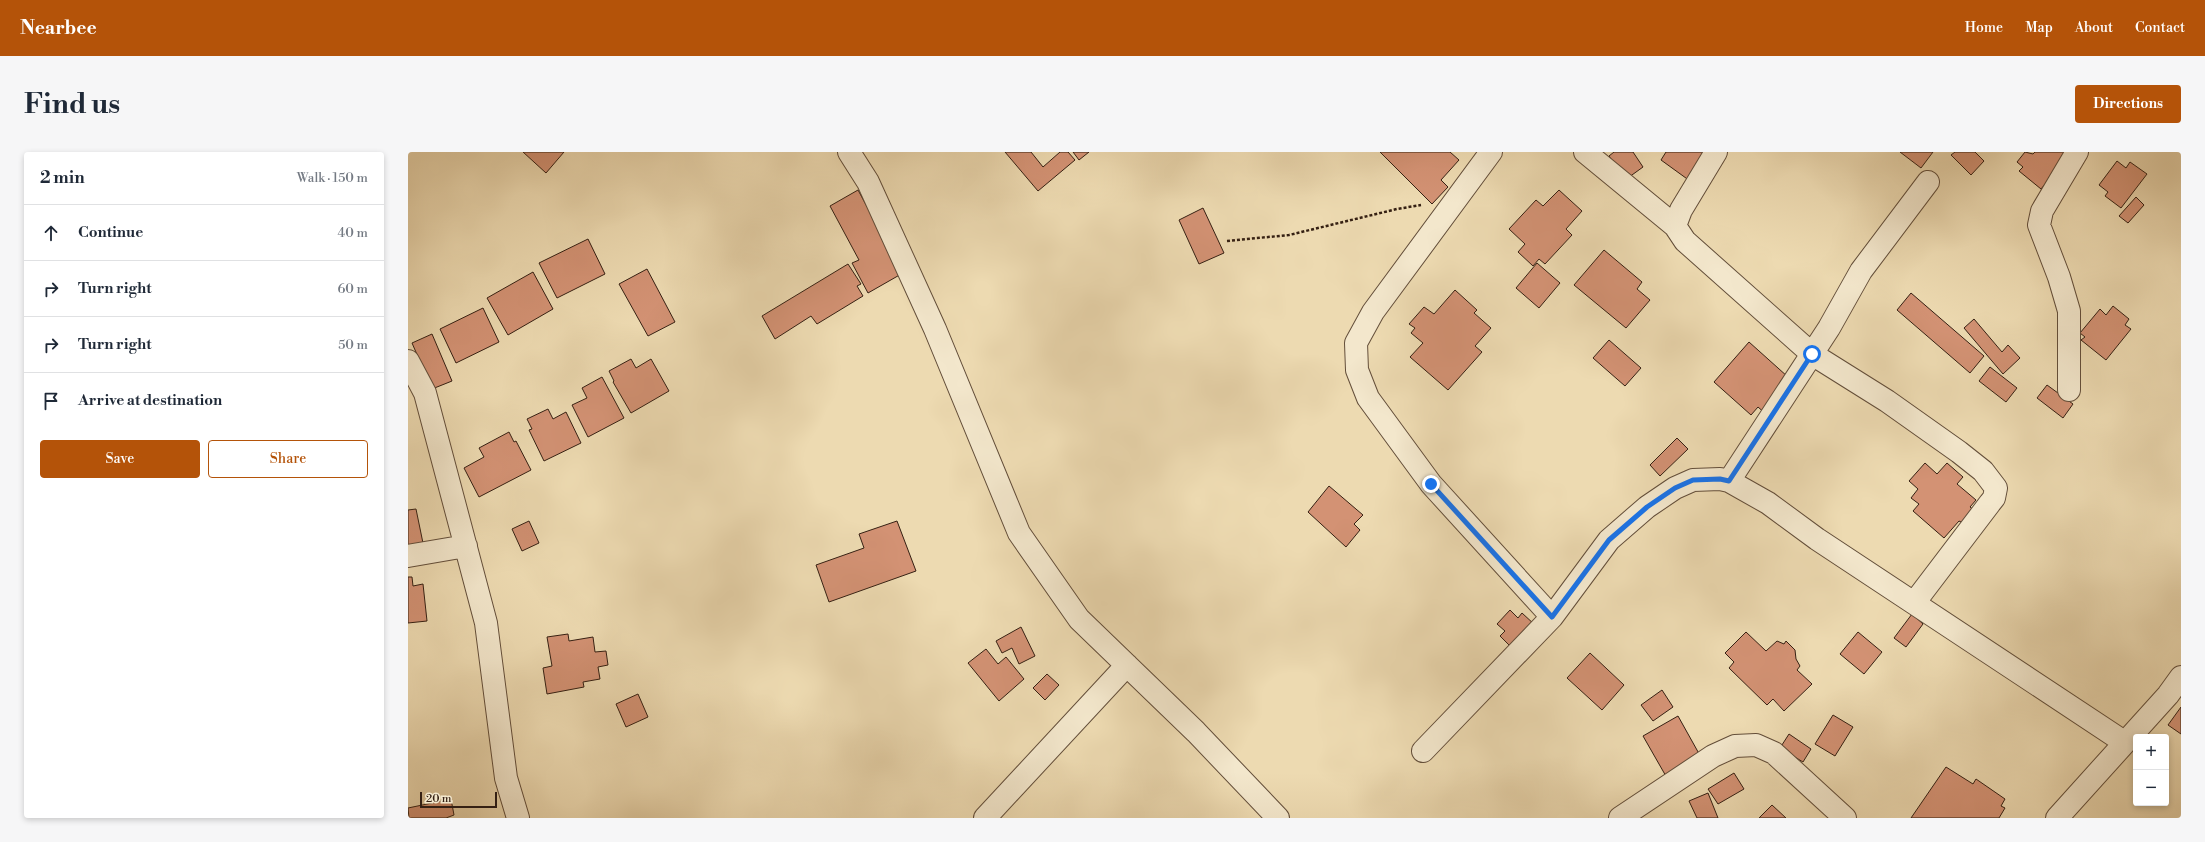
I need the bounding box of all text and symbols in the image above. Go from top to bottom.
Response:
text: Nearbee [20,16,97,40]
text: Home [1965,19,2003,37]
text: Map [2025,19,2053,37]
text: About [2075,19,2113,37]
text: Contact [2135,19,2185,37]
button: Directions [2075,85,2181,123]
text: Find us [24,87,120,122]
text: 2 min [40,167,85,189]
text: Walk · 150 m [297,170,368,186]
icon: ahead [40,222,62,244]
text: Continue [78,223,143,242]
text: 40 m [338,225,368,241]
icon: right [40,278,62,300]
text: Turn right [78,279,152,298]
text: 60 m [337,281,368,297]
icon: right [40,334,62,356]
text: Turn right [78,335,152,354]
text: 50 m [338,337,368,353]
route start [1803,345,1821,363]
icon: arrive [40,390,62,412]
text: Arrive at destination [78,391,222,410]
button: Save [40,440,200,478]
button: Share [208,440,368,478]
route end [1422,475,1440,493]
map controls [2133,734,2169,806]
button: + [2133,734,2169,770]
button: − [2133,770,2169,806]
scale bar [420,790,497,809]
text: 20 m [426,792,451,806]

